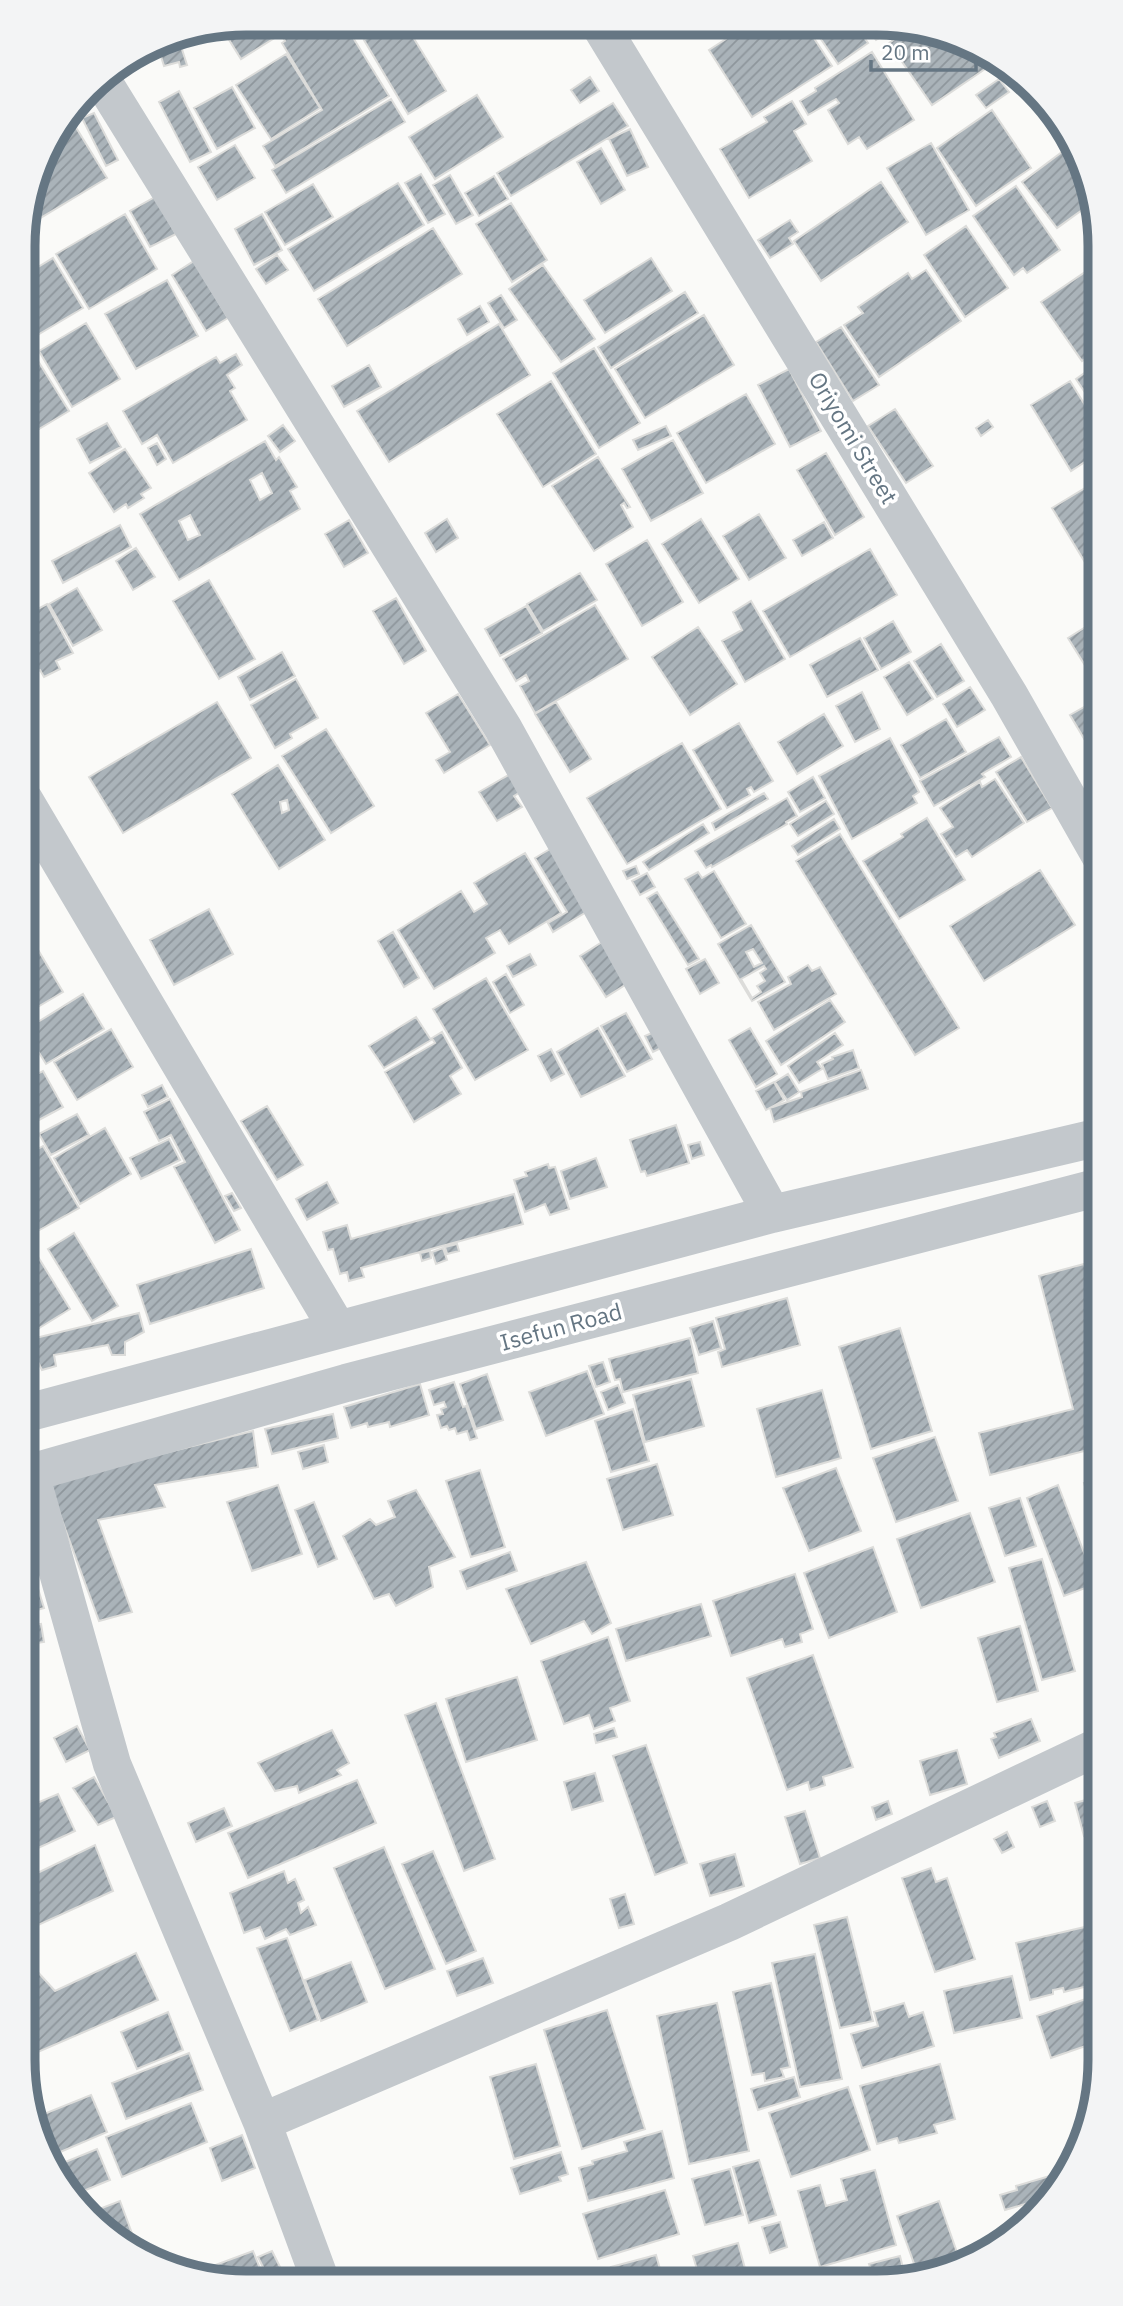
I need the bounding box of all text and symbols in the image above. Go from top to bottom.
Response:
scale bar [871,28,976,72]
text: 20 m [881,38,930,66]
street label: Oriyomi Street [803,366,905,509]
street label: Isefun Road [497,1295,625,1357]

